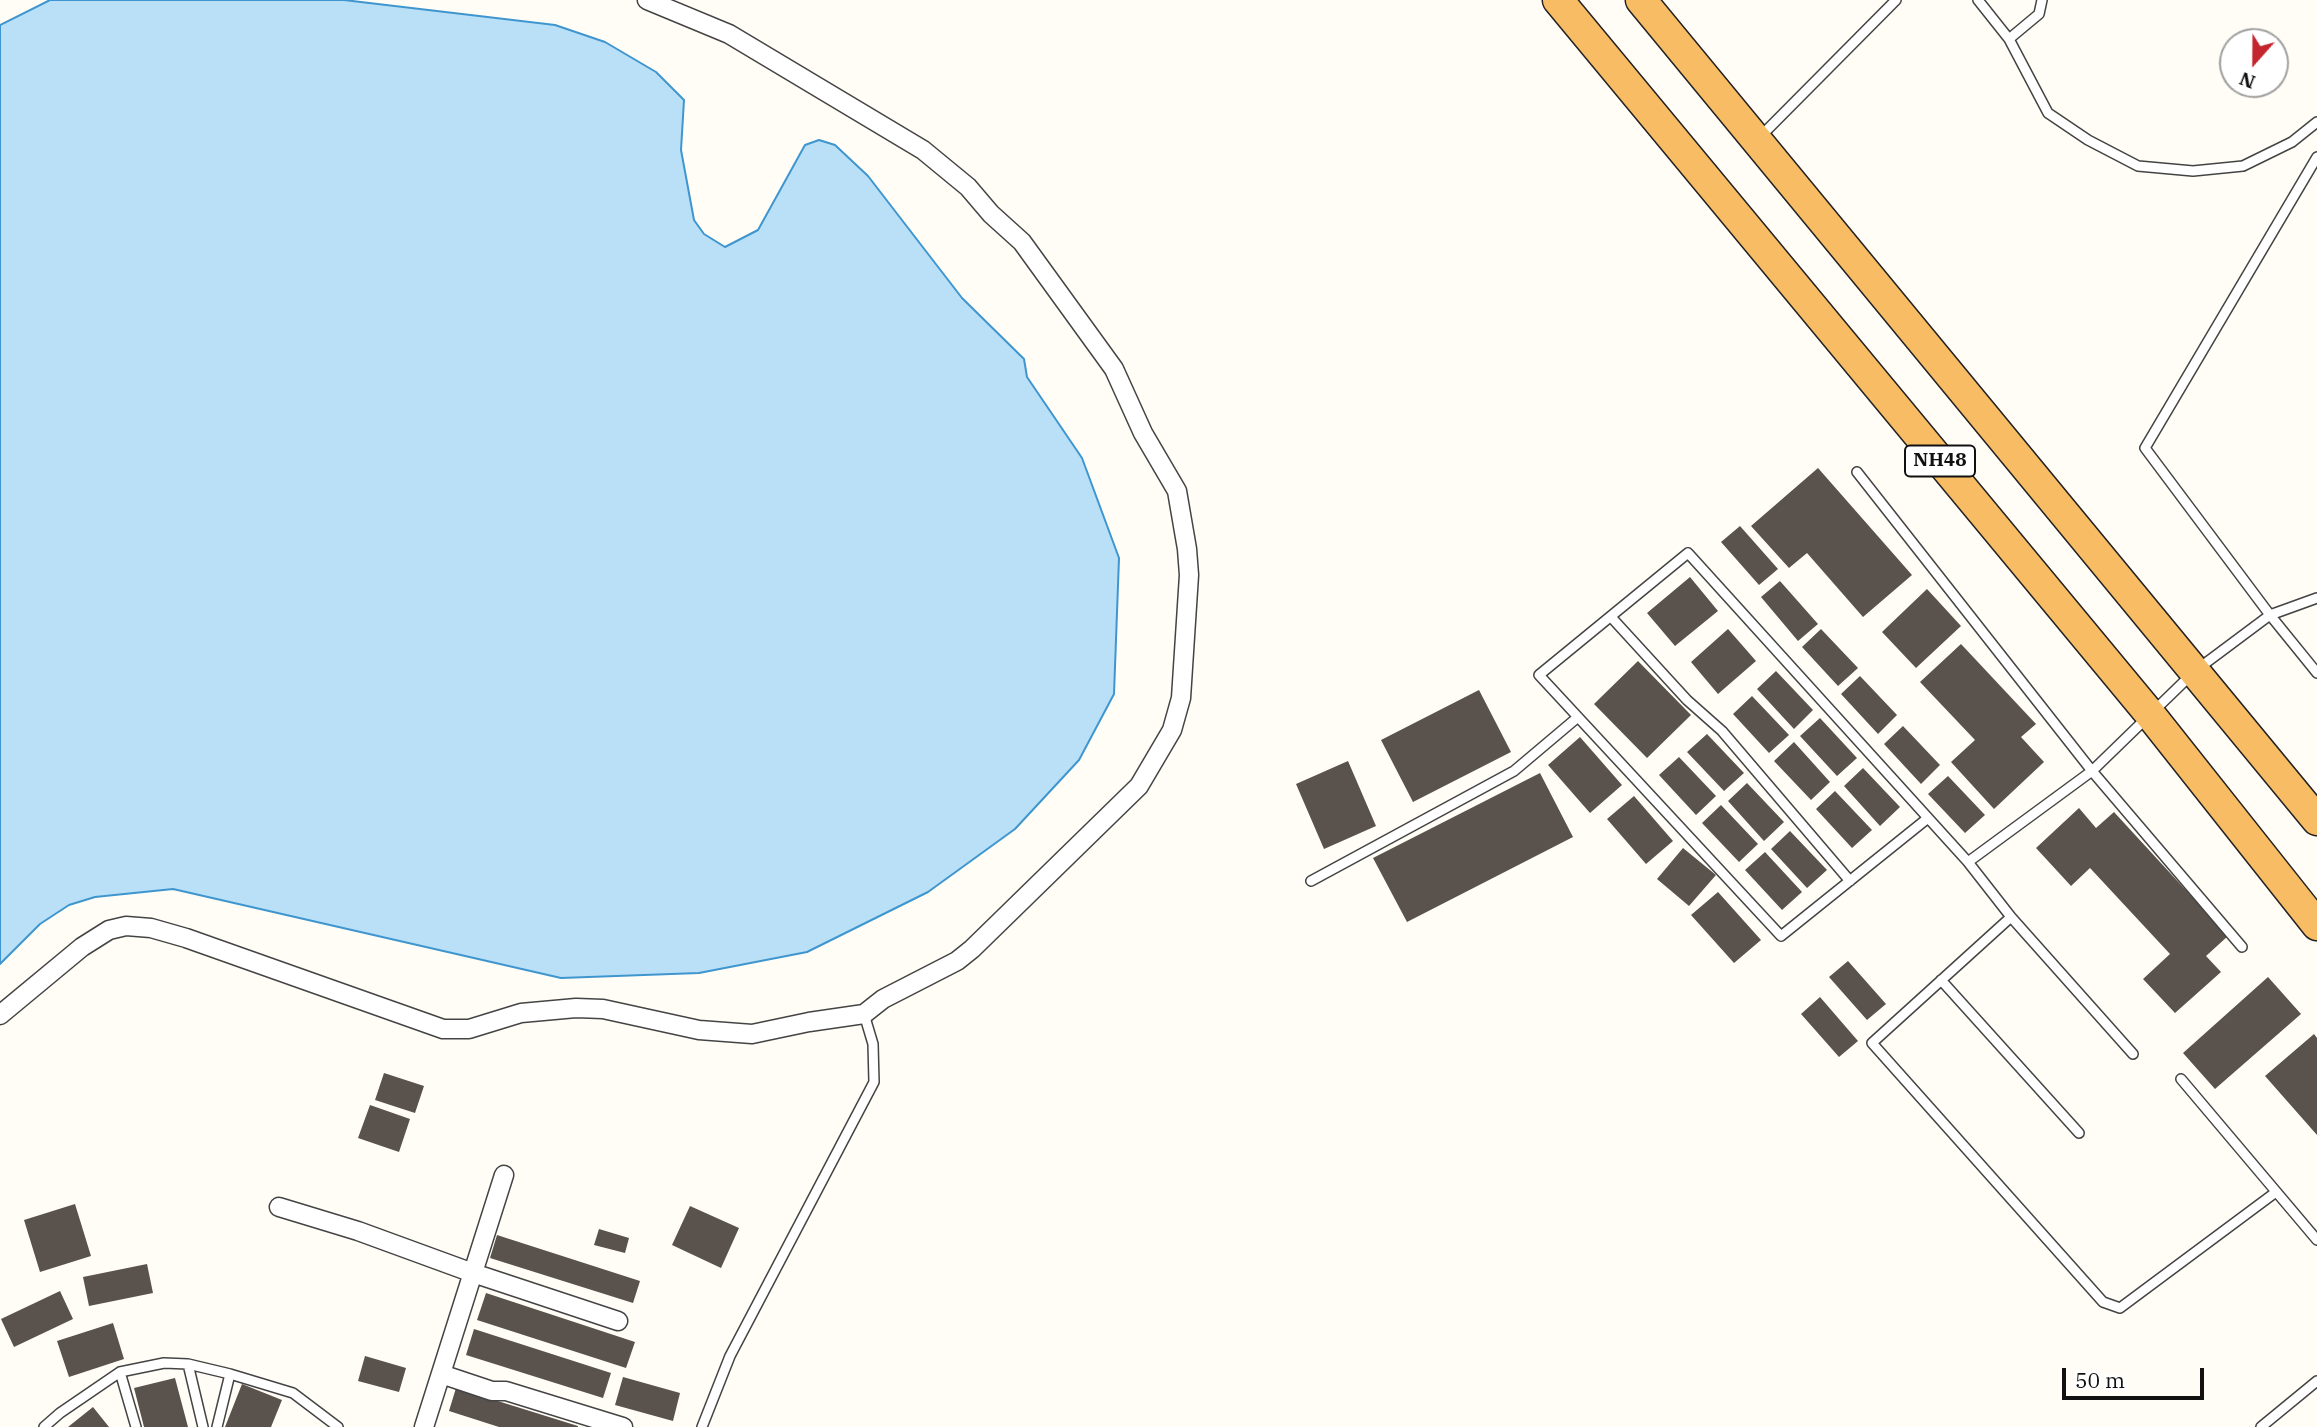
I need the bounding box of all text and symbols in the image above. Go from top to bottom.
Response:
north arrow [2219,28,2289,98]
text: N [2236,67,2259,95]
road number: NH48 [1905,446,1975,476]
scale bar [2065,1354,2207,1398]
text: 50 m [2075,1366,2125,1394]

